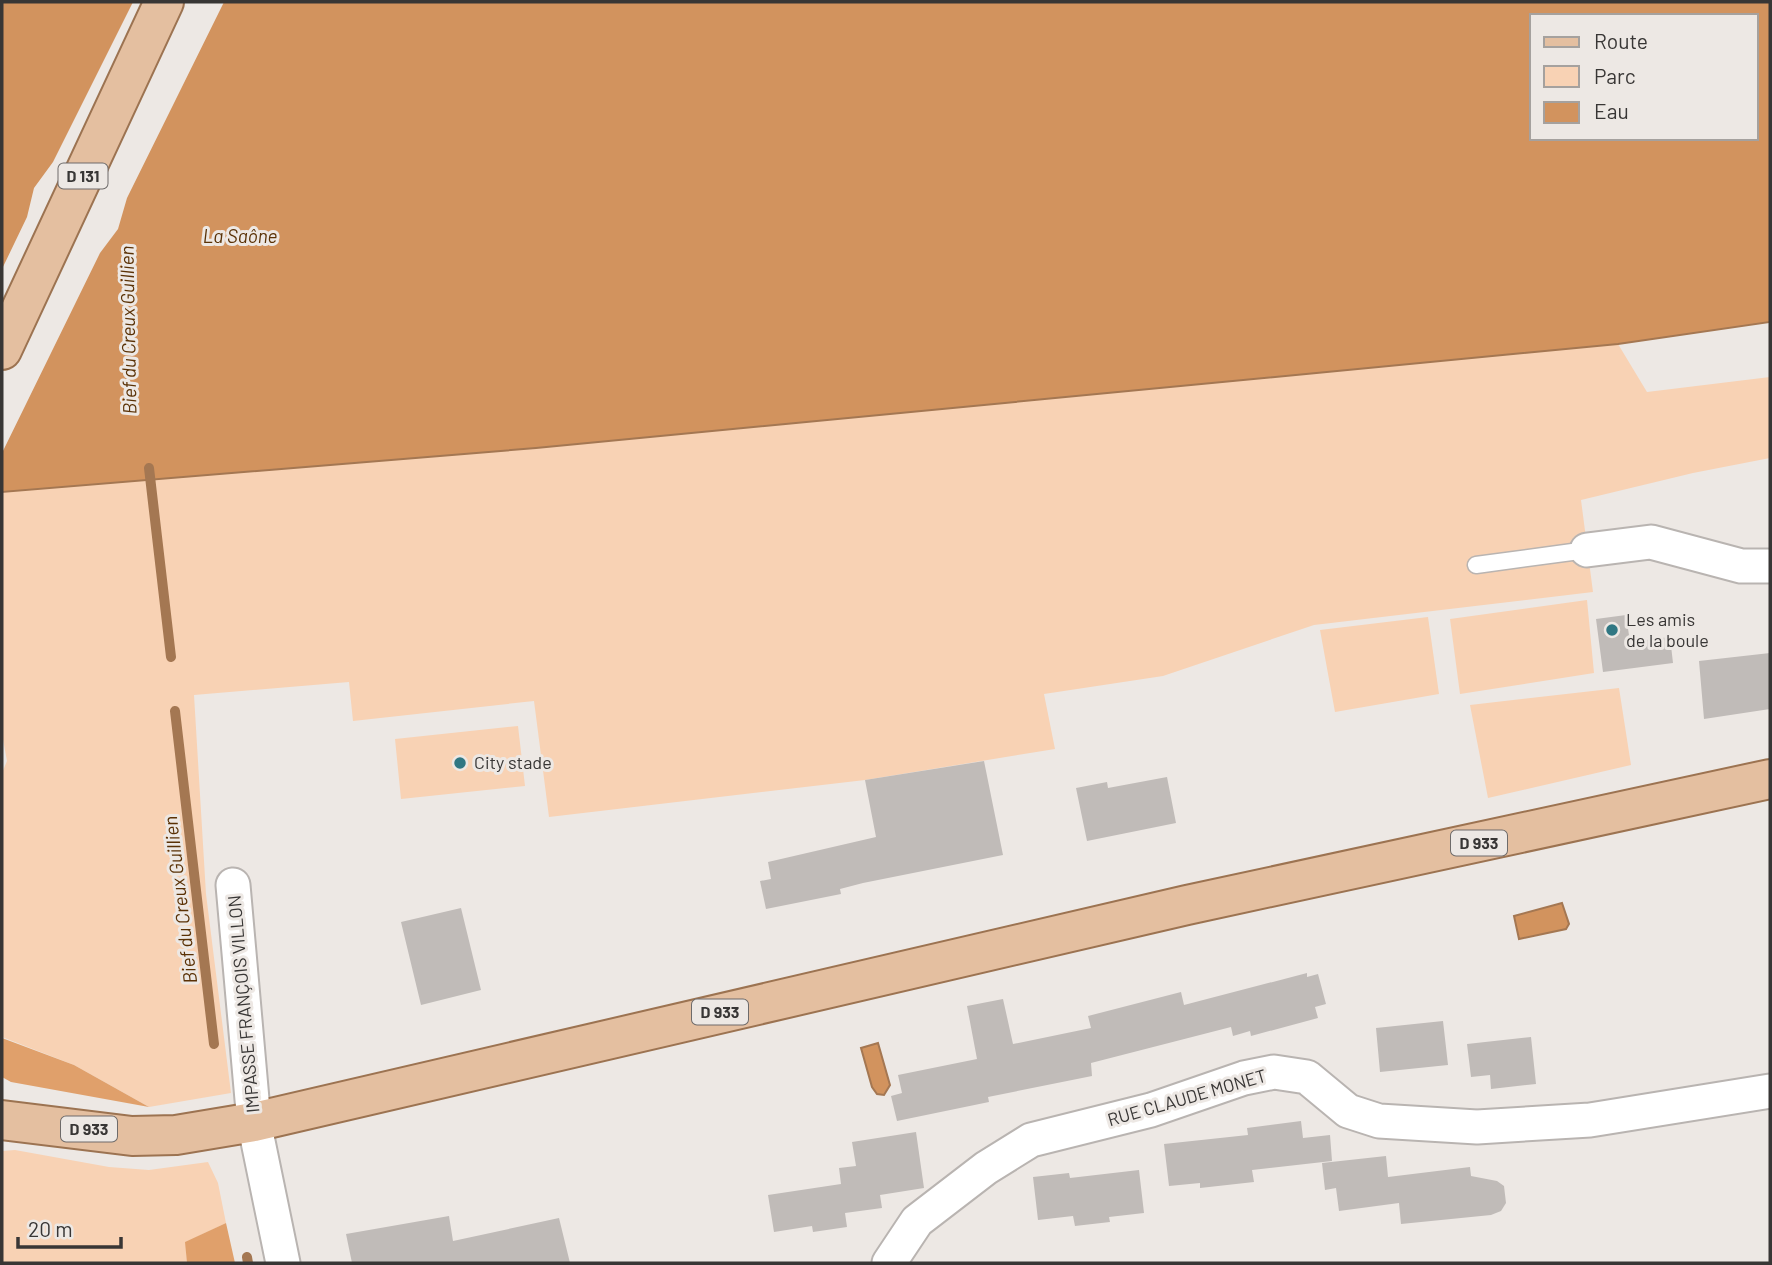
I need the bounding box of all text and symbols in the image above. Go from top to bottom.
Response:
legend [1530,14,1758,140]
text: Route [1594,28,1648,53]
text: Parc [1594,63,1636,88]
text: Eau [1594,98,1629,123]
road number: D 131 [58,164,108,188]
water label: La Saône [203,224,277,247]
water label: Bief du Creux Guillien [115,245,140,415]
place label: Les amis de la boule [1626,608,1709,651]
marker: Les amis de la boule [1604,622,1620,638]
place label: City stade [474,751,552,773]
marker: City stade [452,755,468,771]
water label: Bief du Creux Guillien [158,815,201,985]
road number: D 933 [1451,830,1507,856]
street label: IMPASSE FRANÇOIS VILLON [223,894,263,1114]
road number: D 933 [692,1000,748,1024]
street label: RUE CLAUDE MONET [1105,1064,1269,1130]
road number: D 933 [61,1116,117,1142]
scale bar [18,1206,121,1250]
text: 20 m [28,1216,73,1241]

